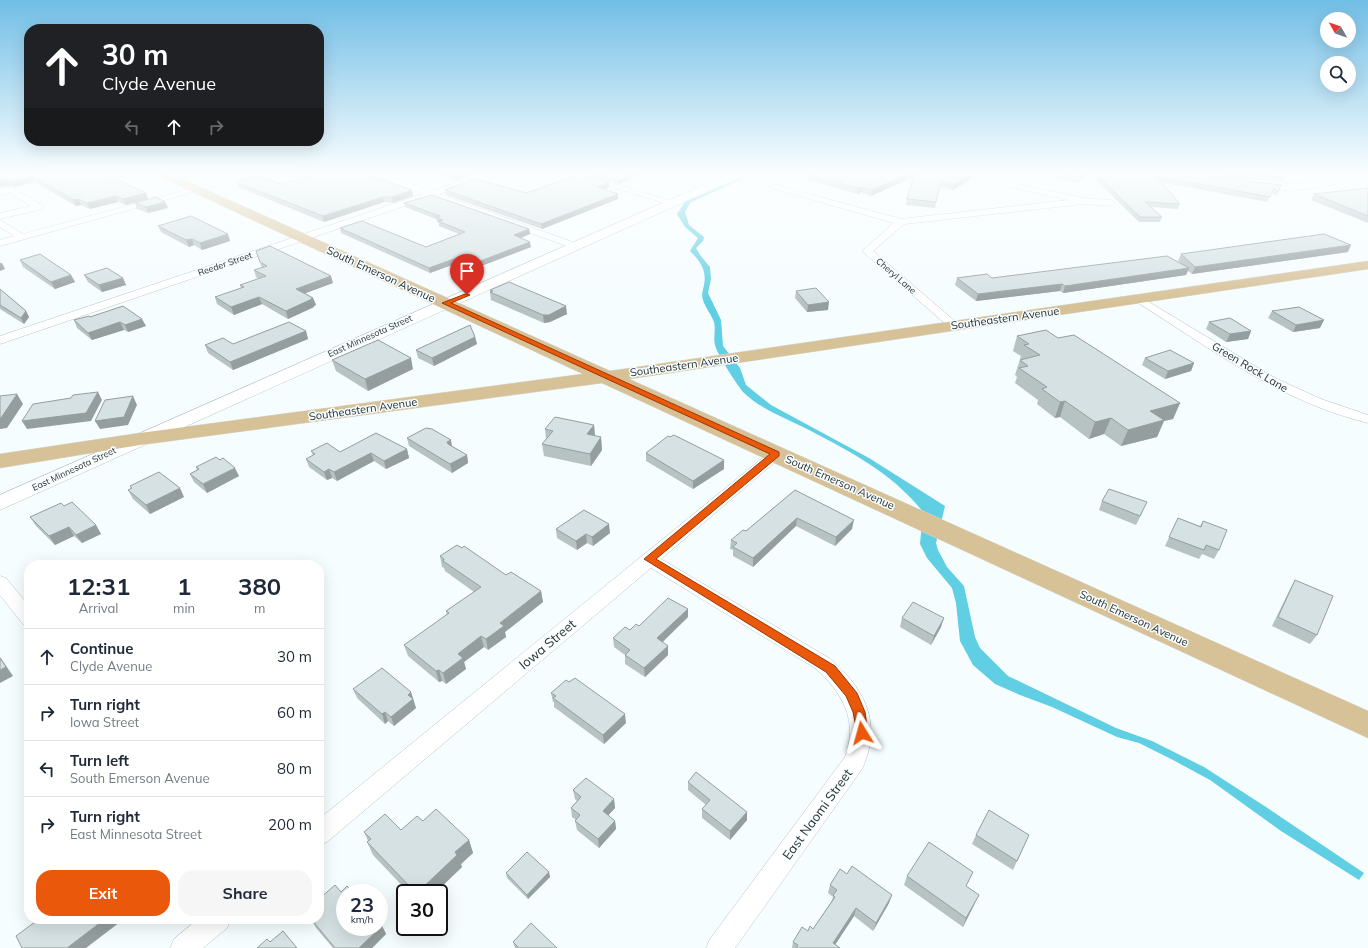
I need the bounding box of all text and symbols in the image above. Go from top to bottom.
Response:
north arrow [1320,12,1356,48]
map controls [1320,12,1356,92]
text: 30 m [102,37,168,72]
icon: ahead [36,40,88,92]
button: search [1320,56,1356,92]
text: Clyde Avenue [102,72,216,95]
icon: left [121,116,143,138]
icon: ahead [163,116,185,138]
icon: right [205,116,227,138]
street label: South Emerson Avenue [325,243,437,305]
street label: Reeder Street [196,249,253,278]
pin [450,254,484,295]
street label: Cheryl Lane [873,255,919,297]
icon: arrive [456,260,478,282]
street label: Southeastern Avenue [950,303,1060,333]
street label: East Minnesota Street [326,312,414,359]
street label: Green Rock Lane [1210,339,1290,395]
street label: Southeastern Avenue [629,350,739,380]
street label: Southeastern Avenue [308,394,418,424]
street label: East Minnesota Street [30,444,117,493]
street label: South Emerson Avenue [783,452,897,512]
text: 12:31 [67,571,130,601]
text: 1 [177,571,191,601]
text: 380 [238,571,281,601]
street label: South Emerson Avenue [1078,587,1190,649]
text: Arrival [79,600,118,616]
text: min [173,600,195,616]
text: m [254,600,265,616]
street label: Iowa Street [515,615,579,672]
text: Continue [70,639,133,658]
icon: ahead [36,646,58,668]
text: 30 m [277,647,312,666]
text: Clyde Avenue [70,658,152,674]
text: Turn right [70,695,140,714]
icon: right [36,702,58,724]
text: 60 m [277,703,312,722]
position arrow [841,712,883,754]
text: Iowa Street [70,714,139,730]
text: Turn left [70,751,129,770]
icon: left [36,758,58,780]
text: 80 m [277,759,312,778]
street label: East Naomi Street [779,765,856,863]
text: South Emerson Avenue [70,770,210,786]
text: Turn right [70,807,140,826]
icon: right [36,814,58,836]
text: 200 m [268,815,312,834]
text: East Minnesota Street [70,826,202,842]
button: Exit [36,870,170,916]
button: Share [178,870,312,916]
speed limit sign: 30 [396,884,448,936]
text: 23 [350,892,374,917]
text: km/h [351,913,373,926]

